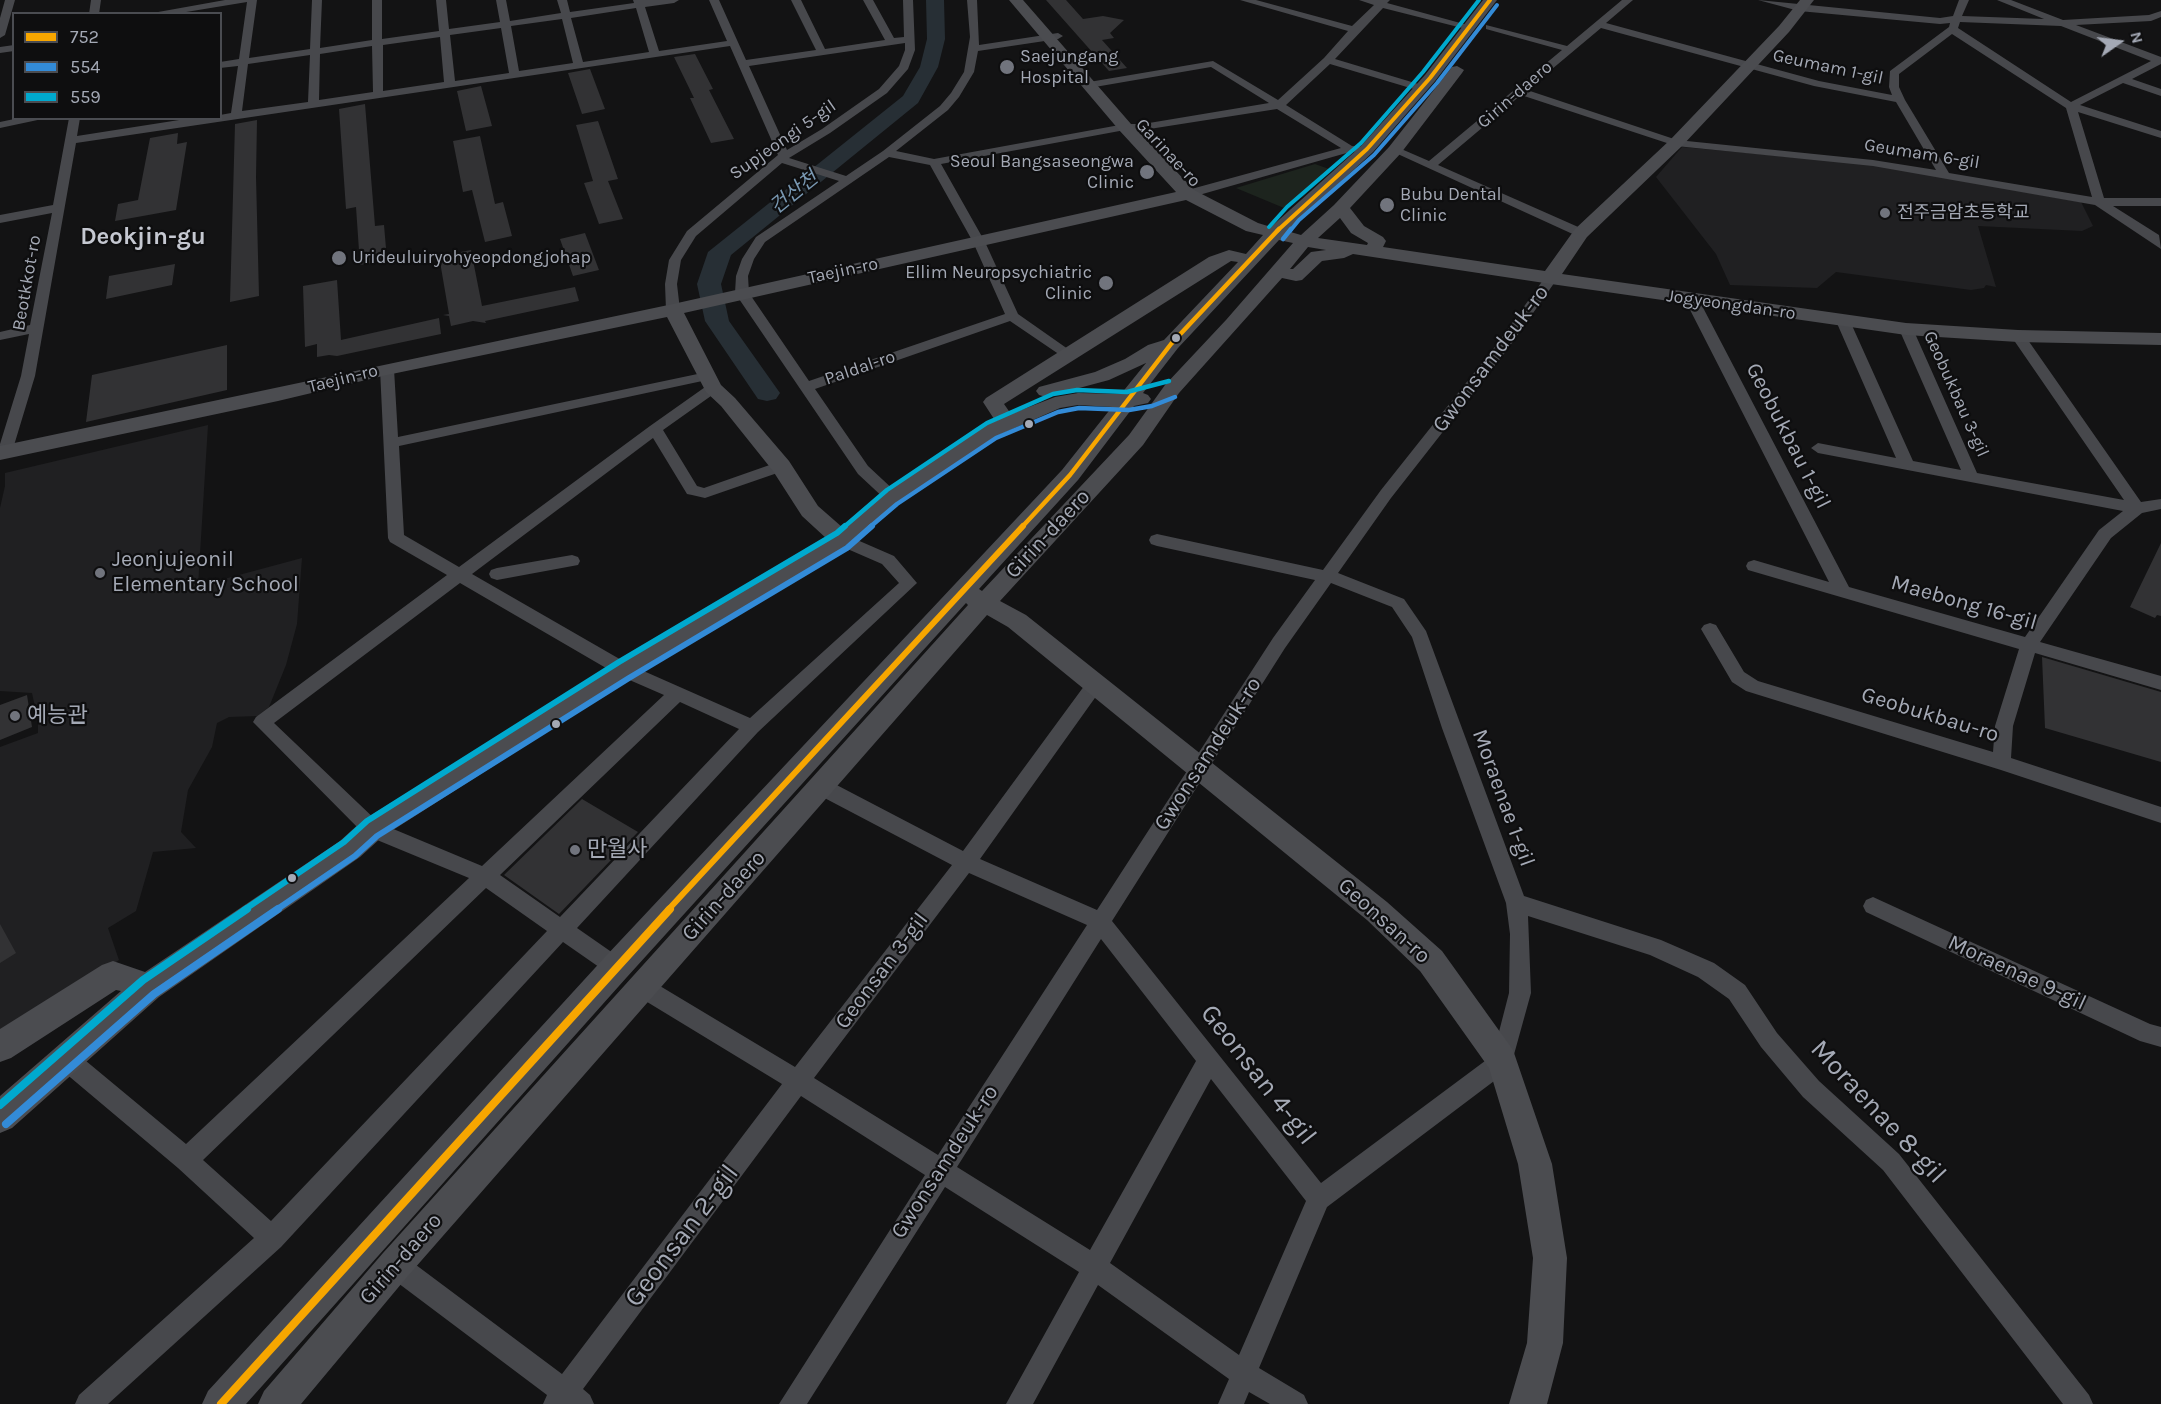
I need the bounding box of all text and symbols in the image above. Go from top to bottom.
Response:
legend [12,12,222,120]
north arrow [2089,12,2149,72]
text: 752 [70,26,99,48]
text: N [2126,30,2148,45]
street label: Geumam 1-gil [1771,45,1885,89]
place label: Saejungang Hospital [1020,46,1119,88]
text: 554 [70,56,100,78]
street label: Girin-daero [1473,57,1557,133]
marker: Saejungang Hospital [998,58,1016,76]
text: 559 [70,86,101,108]
street label: Supjeongi 5-gil [726,95,840,185]
street label: Garinae-ro [1131,114,1205,192]
street label: Geumam 6-gil [1863,134,1981,174]
place label: Seoul Bangsaseongwa Clinic [950,151,1134,194]
marker: Seoul Bangsaseongwa Clinic [1138,163,1156,181]
water label: 건산천 [765,166,823,220]
place label: Bubu Dental Clinic [1400,184,1502,226]
marker: Bubu Dental Clinic [1378,196,1396,214]
place label: 전주금암초등학교 [1897,202,2029,224]
marker: 전주금암초등학교 [1878,206,1892,220]
district label: Deokjin-gu [80,223,206,251]
street label: Beotkkot-ro [8,234,46,332]
place label: Urideuluiryohyeopdongjohap [352,247,591,269]
marker: Urideuluiryohyeopdongjohap [330,249,348,267]
street label: Taejin-ro [806,253,880,289]
place label: Ellim Neuropsychiatric Clinic [905,262,1092,304]
marker: Ellim Neuropsychiatric Clinic [1097,274,1115,292]
street label: Gwonsamdeuk-ro [1427,280,1555,438]
street label: Jogyeongdan-ro [1665,285,1797,325]
street label: Geobukbau 3-gil [1919,328,1993,460]
unlabelled marker [1170,332,1182,344]
street label: Paldal-ro [822,346,898,390]
street label: Geobukbau 1-gil [1740,359,1836,513]
street label: Taejin-ro [306,360,380,398]
unlabelled marker [1023,418,1035,430]
street label: Girin-daero [1000,484,1096,584]
place label: Jeonjujeonil Elementary School [112,547,299,598]
marker: Jeonjujeonil Elementary School [93,566,107,580]
street label: Maebong 16-gil [1888,570,2040,636]
street label: Gwonsamdeuk-ro [1149,672,1267,836]
street label: Geobukbau-ro [1858,682,2002,748]
place label: 예능관 [27,703,88,729]
marker: 예능관 [8,709,22,723]
unlabelled marker [550,718,562,730]
street label: Moraenae 1-gil [1466,726,1540,870]
place label: 만월사 [587,837,648,863]
marker: 만월사 [568,843,582,857]
street label: Girin-daero [677,845,771,947]
unlabelled marker [286,872,298,884]
street label: Geonsan-ro [1332,873,1436,969]
street label: Geonsan 3-gil [830,908,934,1034]
street label: Moraenae 9-gil [1944,929,2090,1017]
street label: Geonsan 4-gil [1193,998,1323,1152]
street label: Moraenae 8-gil [1803,1034,1953,1190]
street label: Gwonsamdeuk-ro [886,1080,1004,1244]
street label: Geonsan 2-gil [618,1158,746,1314]
street label: Girin-daero [354,1208,448,1310]

